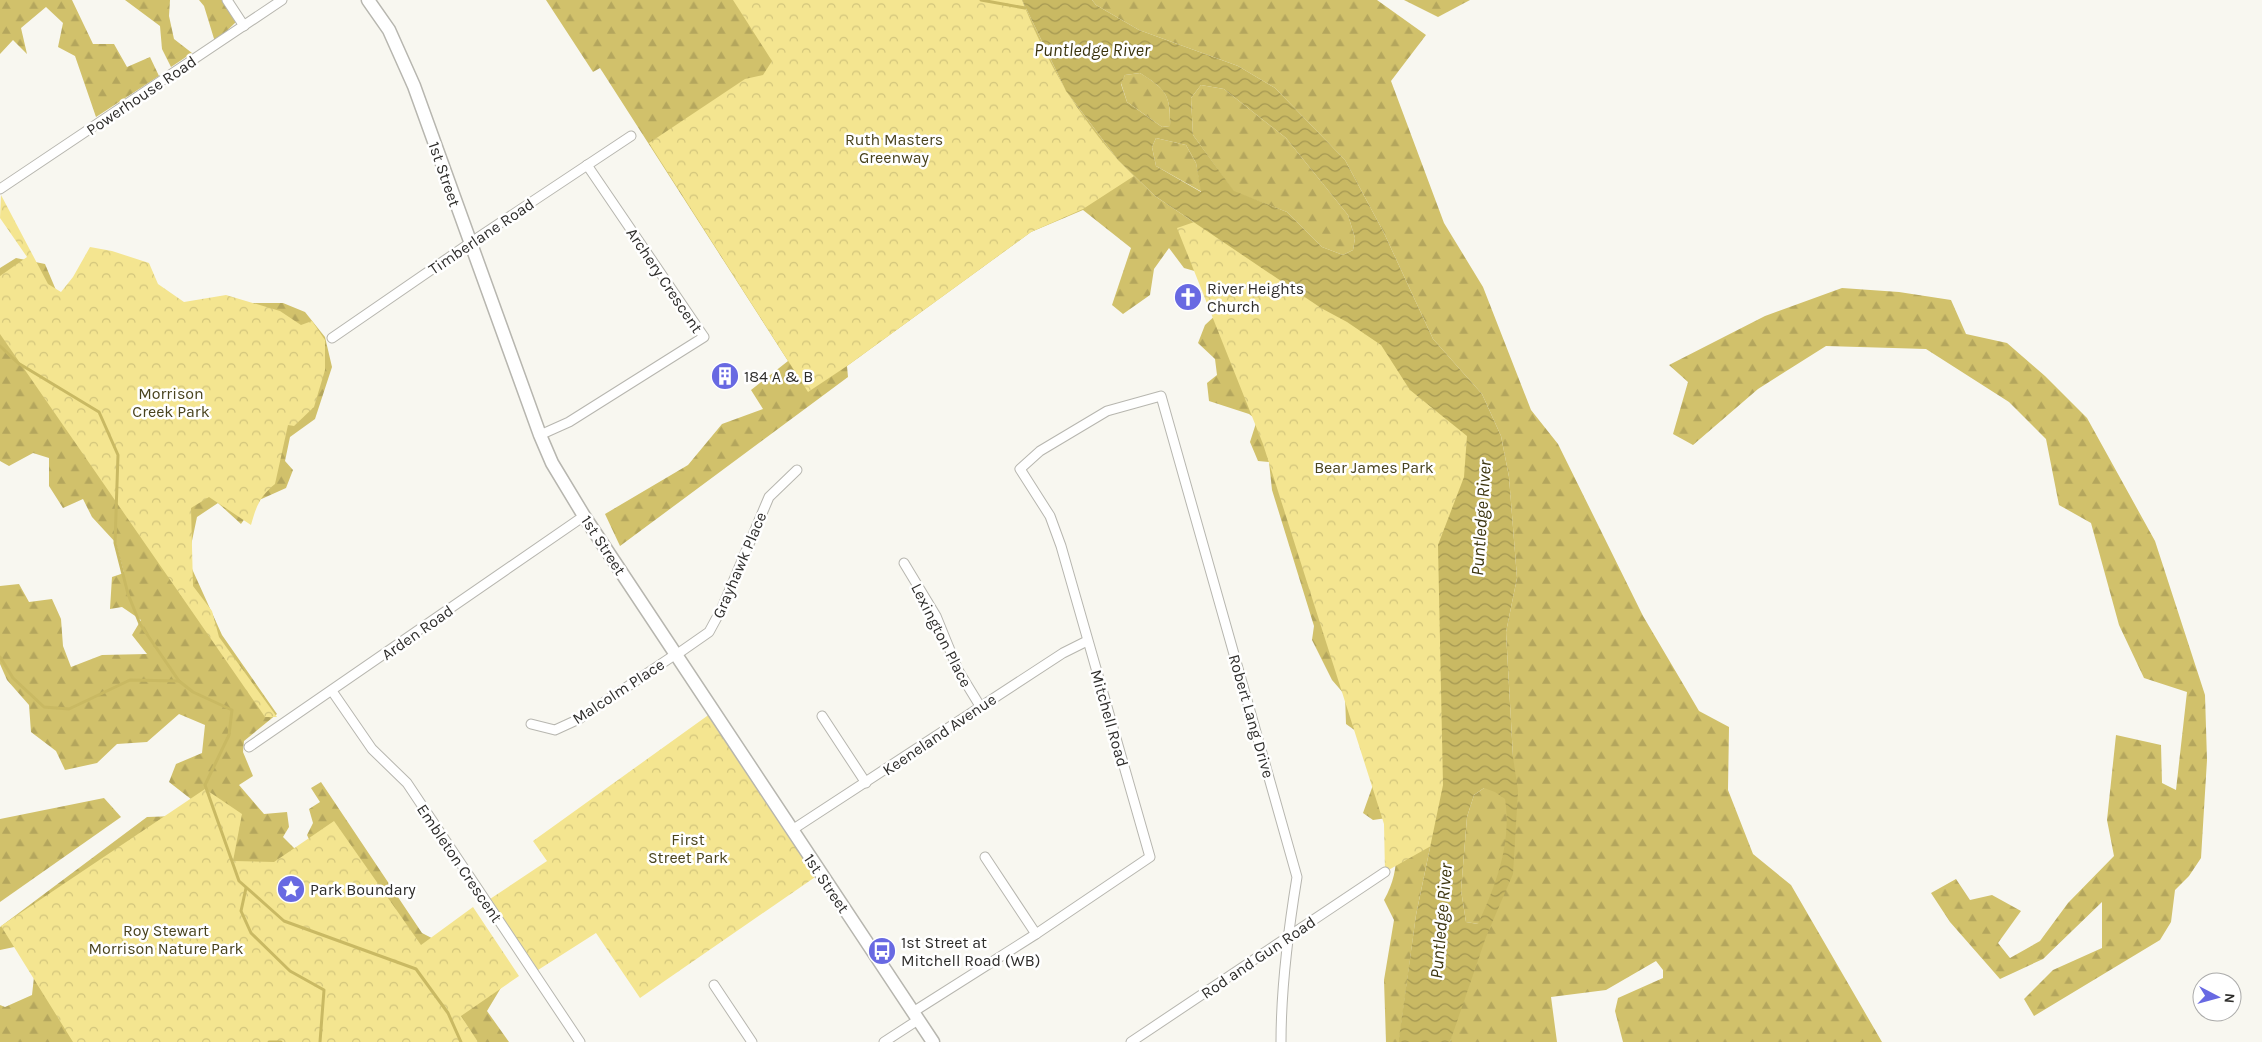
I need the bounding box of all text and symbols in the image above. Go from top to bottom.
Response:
water label: Puntledge River [1034,39,1151,61]
street label: Powerhouse Road [83,52,200,139]
park label: Ruth Masters Greenway [845,130,943,167]
street label: 1st Street [425,139,464,209]
street label: Timberlane Road [425,194,538,279]
street label: Archery Crescent [622,224,707,336]
place label: River Heights Church [1207,279,1304,316]
church icon: River Heights Church [1173,282,1203,312]
building icon: 184 A & B [710,361,740,391]
place label: 184 A & B [744,367,813,386]
park label: Morrison Creek Park [132,384,210,421]
park label: Bear James Park [1314,458,1434,477]
water label: Puntledge River [1466,459,1496,577]
street label: Grayhawk Place [708,509,770,621]
street label: 1st Street [577,512,630,579]
street label: Lexington Place [907,580,976,690]
street label: Arden Road [378,601,457,664]
street label: Robert Lang Drive [1225,652,1278,780]
street label: Malcolm Place [569,655,668,728]
street label: Mitchell Road [1087,667,1132,769]
street label: Keeneland Avenue [879,689,1000,779]
street label: Embleton Crescent [413,800,506,926]
park label: First Street Park [648,830,728,867]
street label: 1st Street [800,850,853,917]
water label: Puntledge River [1425,861,1457,980]
place icon: Park Boundary [276,874,306,904]
place label: Park Boundary [310,880,416,899]
street label: Rod and Gun Road [1197,912,1319,1003]
park label: Roy Stewart Morrison Nature Park [89,921,243,958]
place label: 1st Street at Mitchell Road (WB) [901,933,1040,970]
bus stop icon: 1st Street at Mitchell Road (WB) [867,936,897,966]
north arrow [2192,972,2242,1022]
text: N [2220,992,2238,1004]

